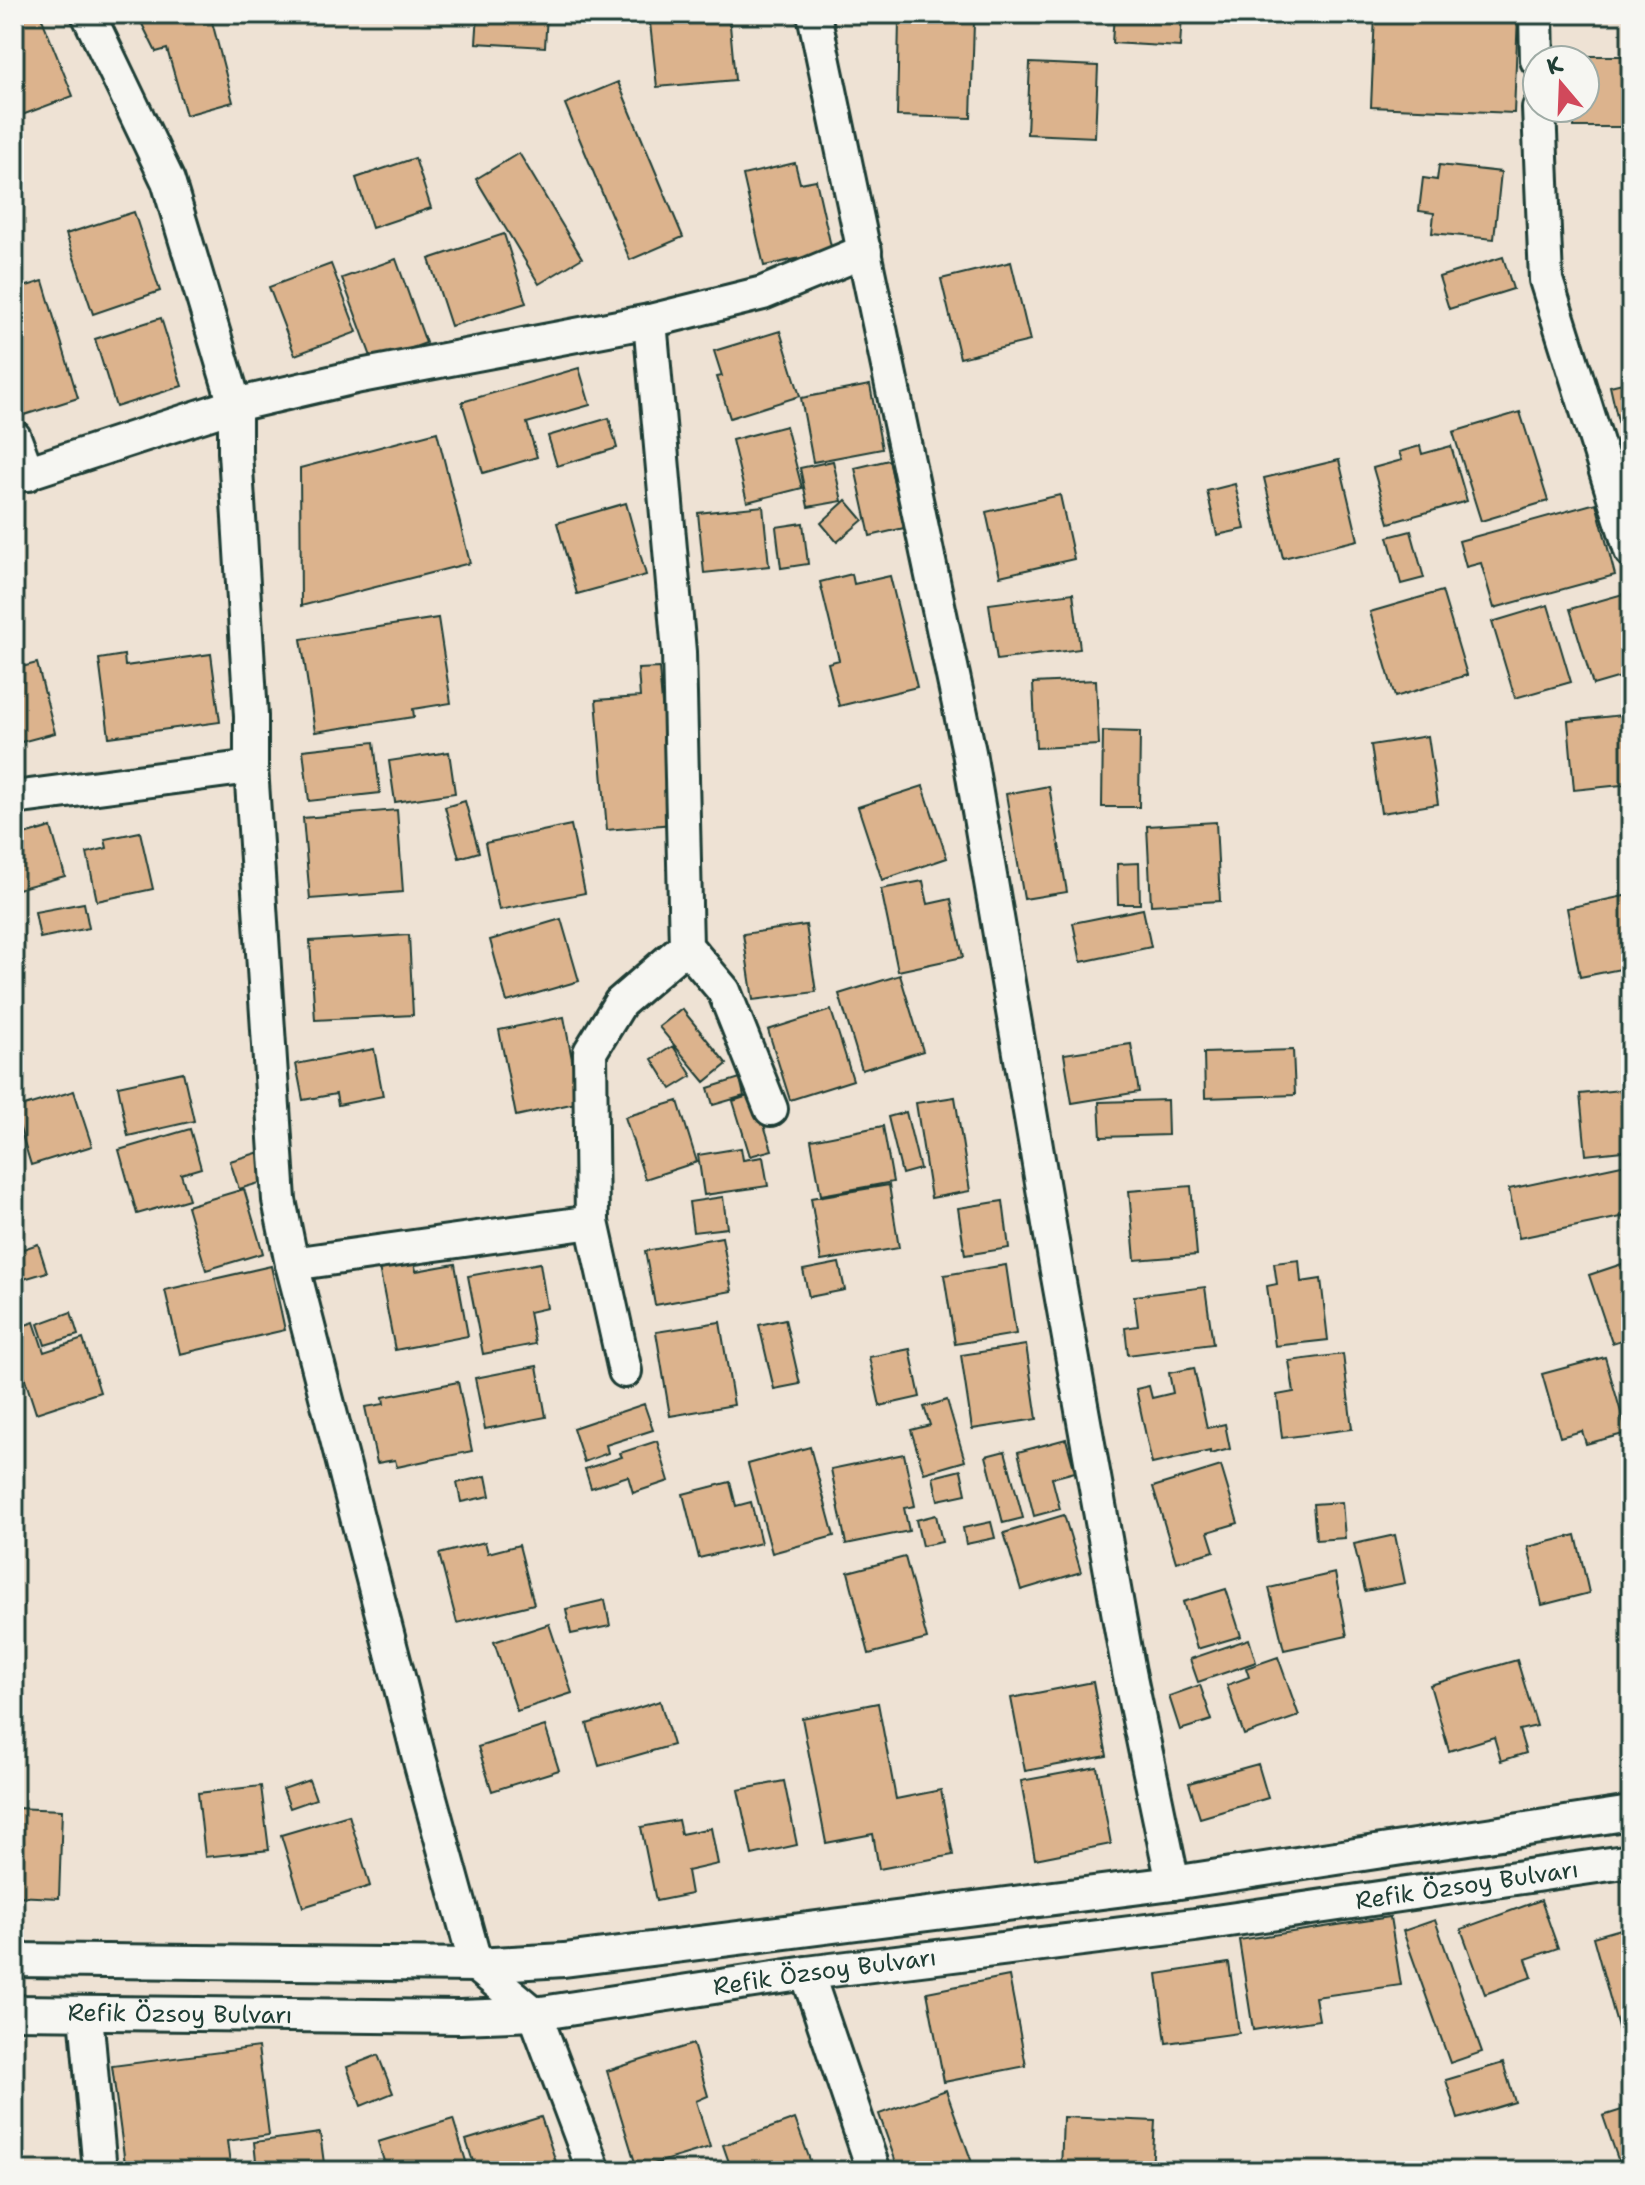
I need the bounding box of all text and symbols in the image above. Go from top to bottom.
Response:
north arrow [1521,44,1601,124]
text: K [1543,49,1566,82]
street label: Refik Özsoy Bulvarı [1353,1853,1581,1917]
street label: Refik Özsoy Bulvarı [711,1941,938,2003]
street label: Refik Özsoy Bulvarı [67,1997,293,2031]

